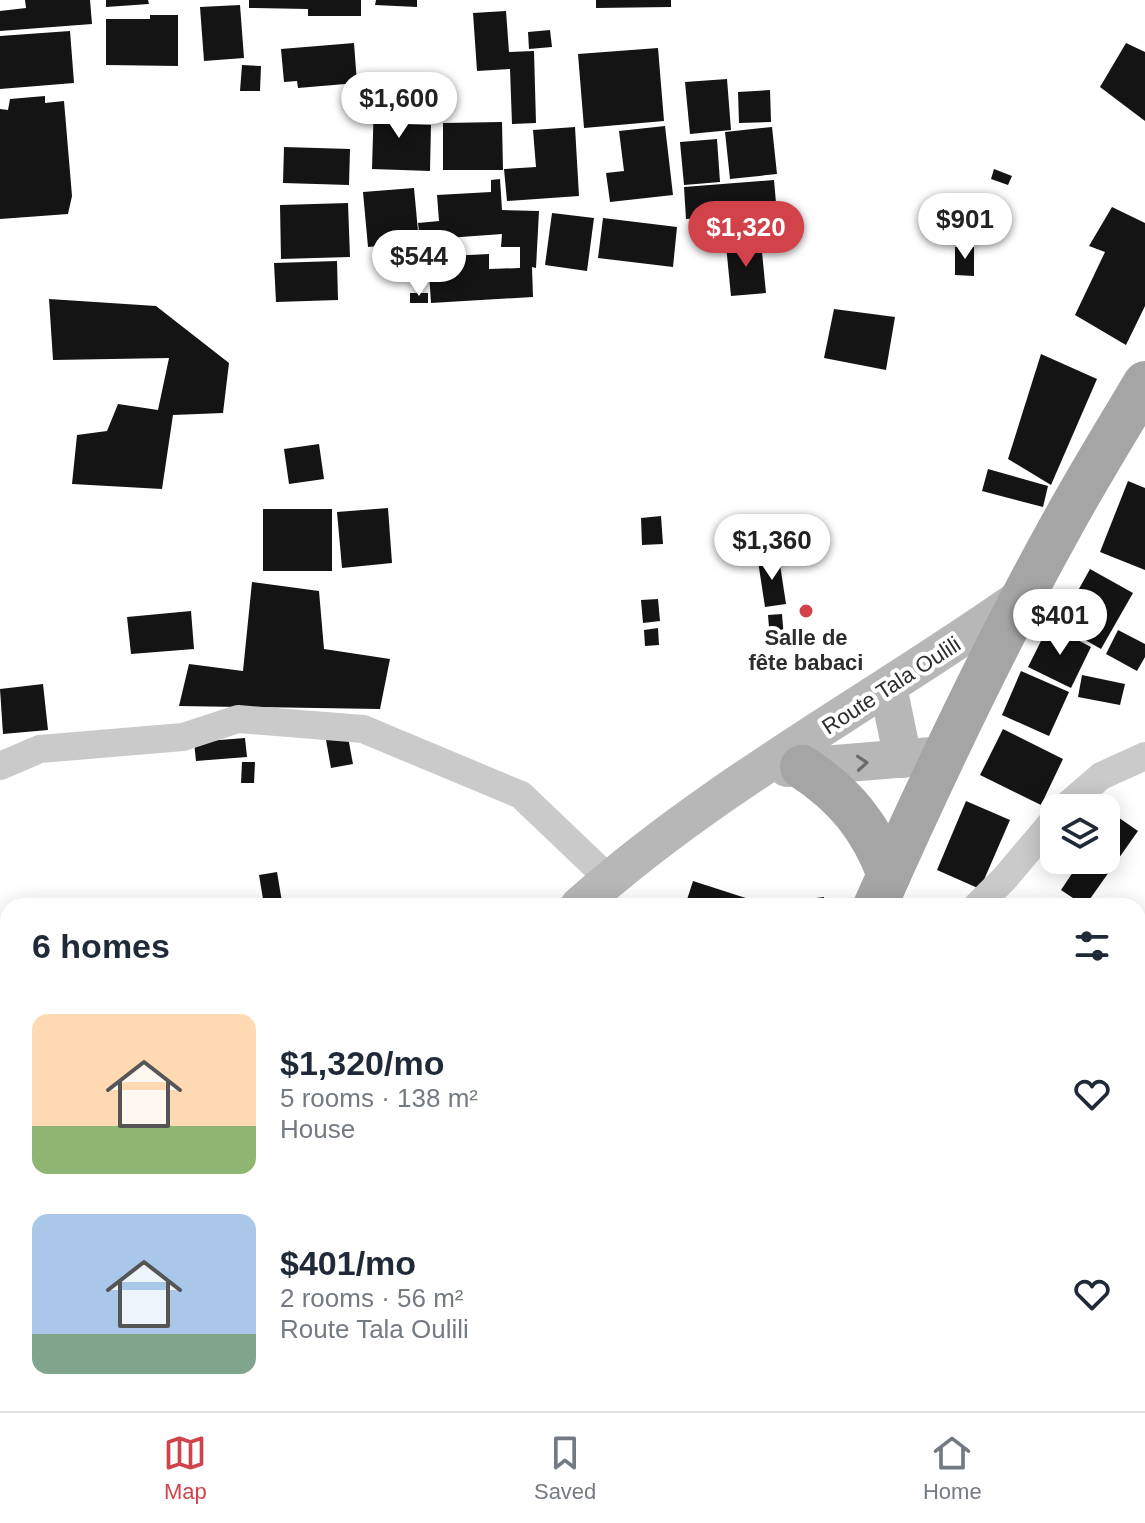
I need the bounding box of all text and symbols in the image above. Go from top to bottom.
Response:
pin: $1,600 [334,72,464,140]
text: $1,600 [359,83,439,113]
pin: $901 [918,193,1012,261]
pin: $1,320 [681,201,811,269]
text: $901 [936,204,994,234]
text: $1,320 [706,212,786,242]
pin: $544 [372,230,466,298]
text: $544 [390,241,448,271]
pin: $1,360 [707,514,837,582]
text: $1,360 [732,525,812,555]
pin: $401 [1013,589,1107,657]
text: $401 [1031,600,1089,630]
marker: Salle de fête babaci [797,602,815,620]
place label: Salle de fête babaci [749,625,863,675]
street label: Route Tala Oulili [817,631,965,739]
one-way arrow [856,755,869,772]
map controls [1040,794,1120,874]
button: layers [1040,794,1120,874]
icon: filters [1070,924,1114,968]
text: 6 homes [32,927,170,965]
text: $1,320/mo [280,1044,444,1082]
icon: home [96,1046,192,1142]
icon: heart [1070,1072,1114,1116]
text: 5 rooms · 138 m² [280,1083,478,1113]
text: House [280,1114,355,1144]
text: $401/mo [280,1244,416,1282]
icon: home [96,1246,192,1342]
icon: heart [1070,1272,1114,1316]
text: 2 rooms · 56 m² [280,1283,464,1313]
text: Route Tala Oulili [280,1314,469,1344]
tab: Map [163,1431,207,1505]
tab: Saved [534,1431,596,1505]
tab: Home [923,1431,982,1505]

